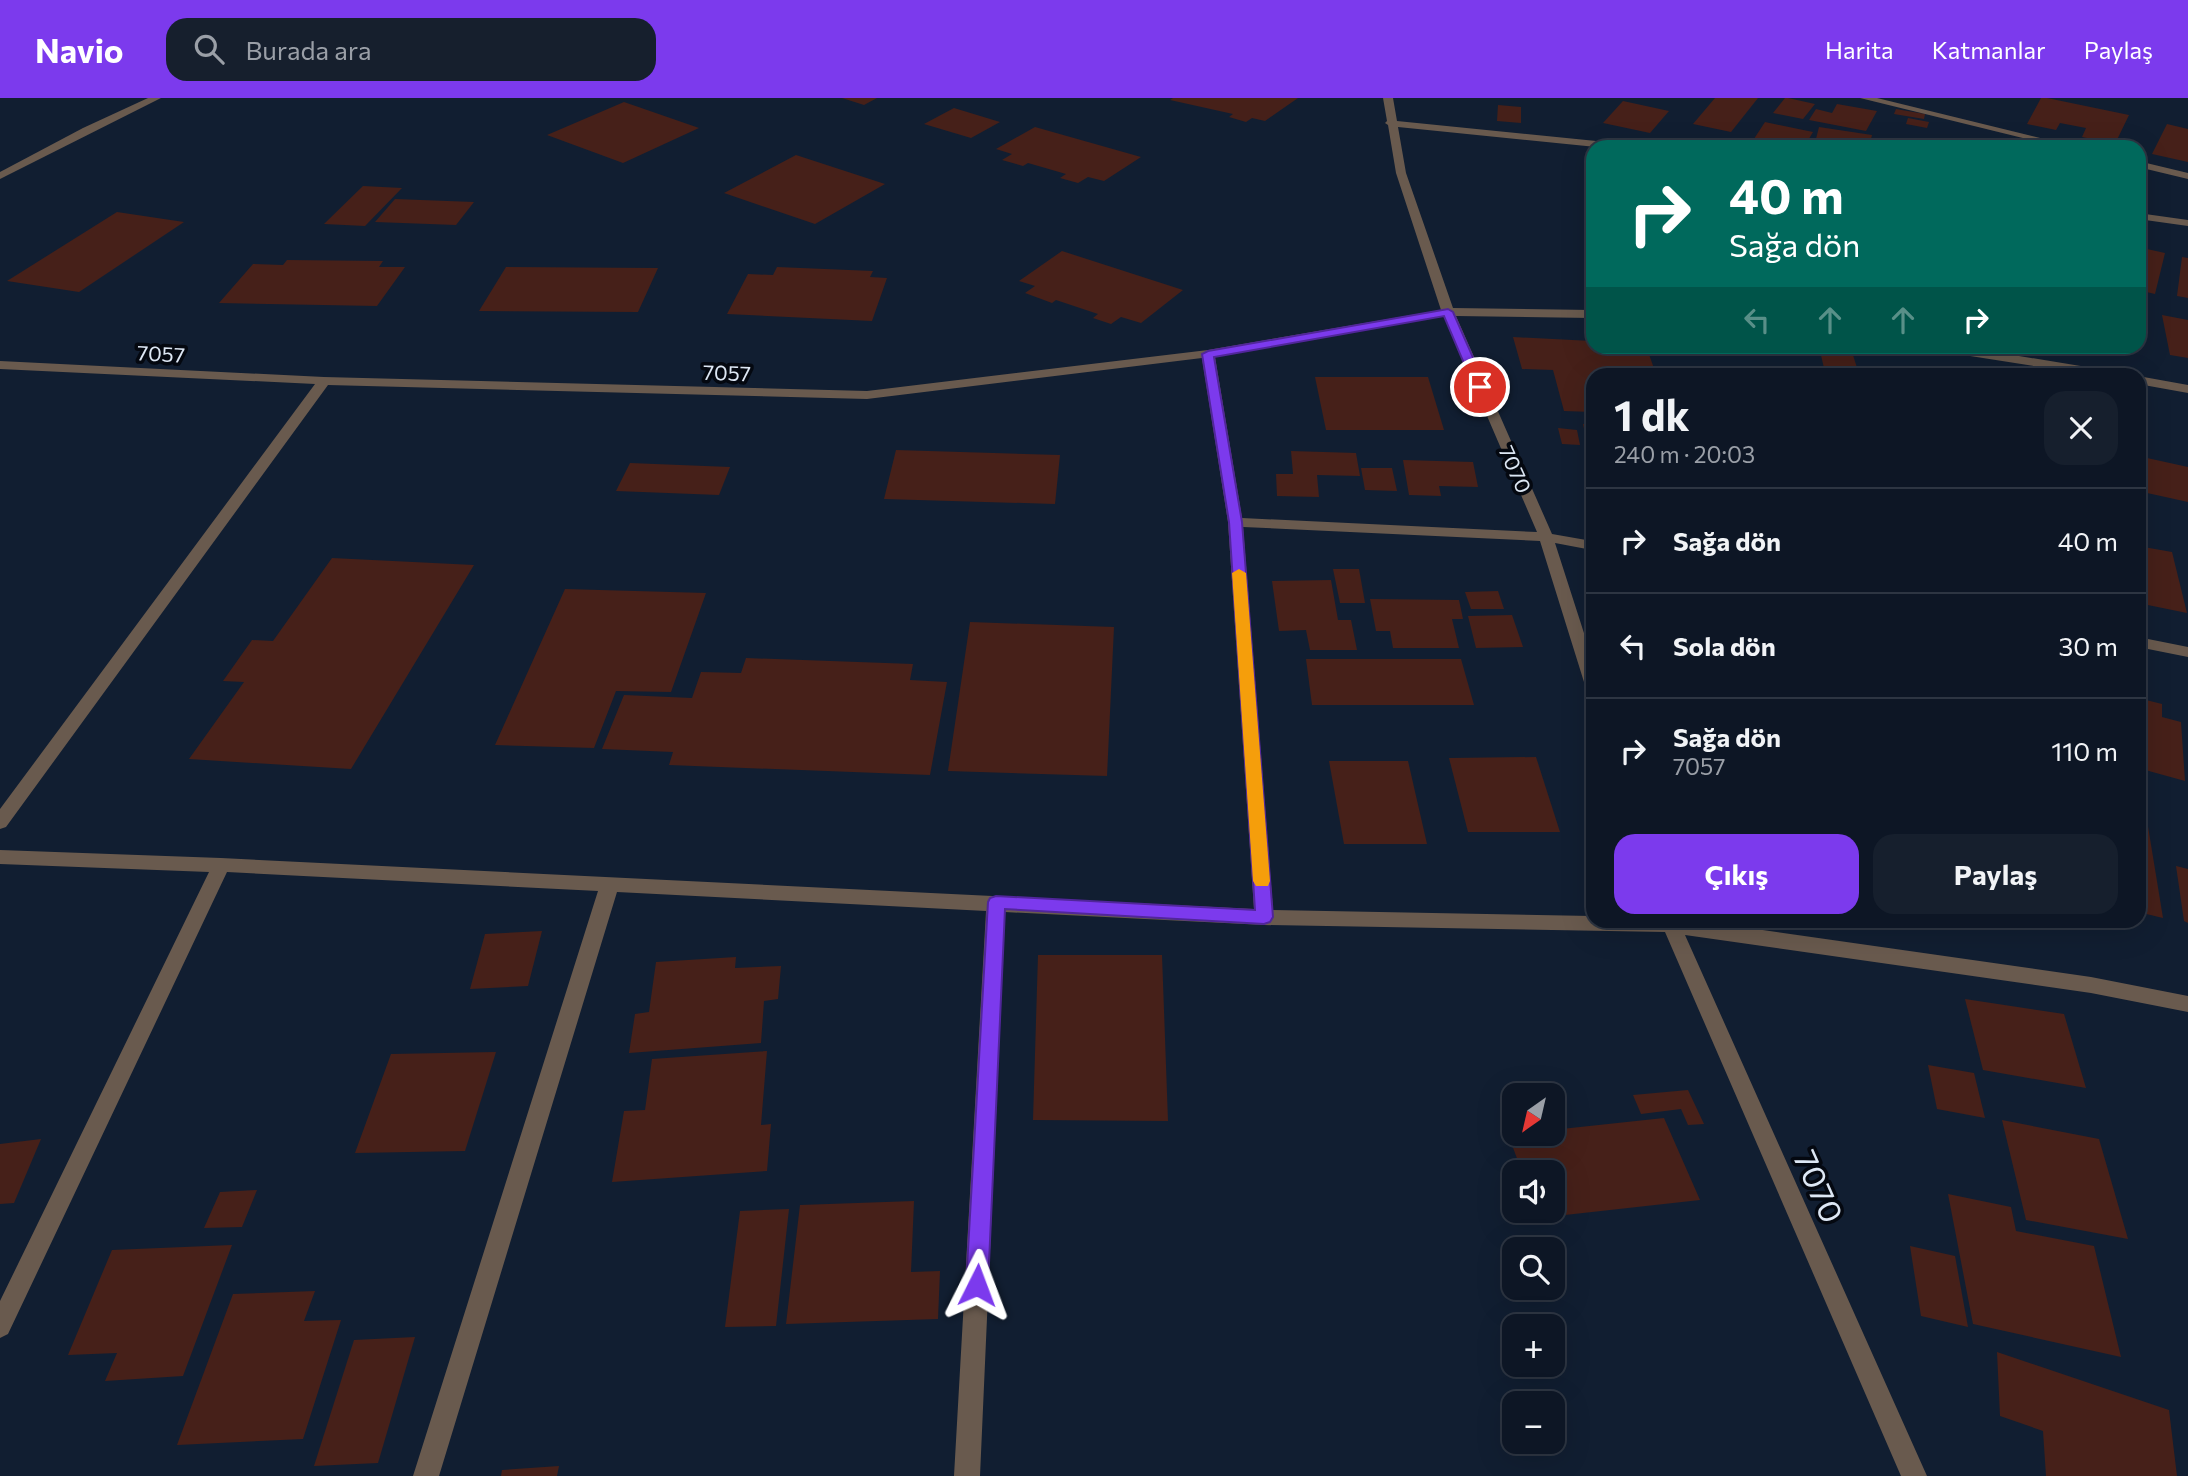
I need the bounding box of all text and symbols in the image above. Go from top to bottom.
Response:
search box [166,18,656,81]
text: Navio [35,29,124,70]
icon: search [190,30,228,68]
text: Burada ara [246,34,372,65]
text: Harita [1825,35,1894,64]
text: Katmanlar [1932,35,2046,64]
text: Paylaş [2084,35,2153,64]
text: 40 m [1729,164,1844,224]
icon: right [1614,168,1705,259]
text: Sağa dön [1729,224,1860,264]
icon: left [1738,301,1776,339]
icon: ahead [1811,301,1849,339]
icon: ahead [1884,301,1922,339]
icon: right [1957,301,1995,339]
street label: 7057 [136,339,186,367]
pin [1450,357,1510,417]
street label: 7057 [703,359,751,385]
icon: arrive [1461,368,1499,406]
text: 1 dk [1614,388,1690,440]
button: close [2044,391,2118,465]
text: 240 m · 20:03 [1614,440,1755,468]
street label: 7070 [1495,441,1537,497]
icon: right [1614,522,1652,560]
text: Sağa dön [1673,525,1781,556]
text: 40 m [2058,525,2118,556]
icon: left [1614,627,1652,665]
text: Sola dön [1673,630,1776,661]
text: 30 m [2059,630,2118,661]
text: Sağa dön [1673,721,1781,752]
icon: right [1614,732,1652,770]
text: 110 m [2051,735,2118,766]
text: 7057 [1673,752,1725,780]
button: Çıkış [1614,834,1859,914]
button: Paylaş [1873,834,2118,914]
north arrow [1502,1083,1564,1146]
map controls [1502,1083,1565,1454]
street label: 7070 [1786,1143,1854,1229]
button: sound [1502,1160,1565,1223]
button: search [1502,1237,1565,1300]
position arrow [940,1248,1014,1322]
button: + [1502,1314,1565,1377]
button: − [1502,1391,1565,1454]

